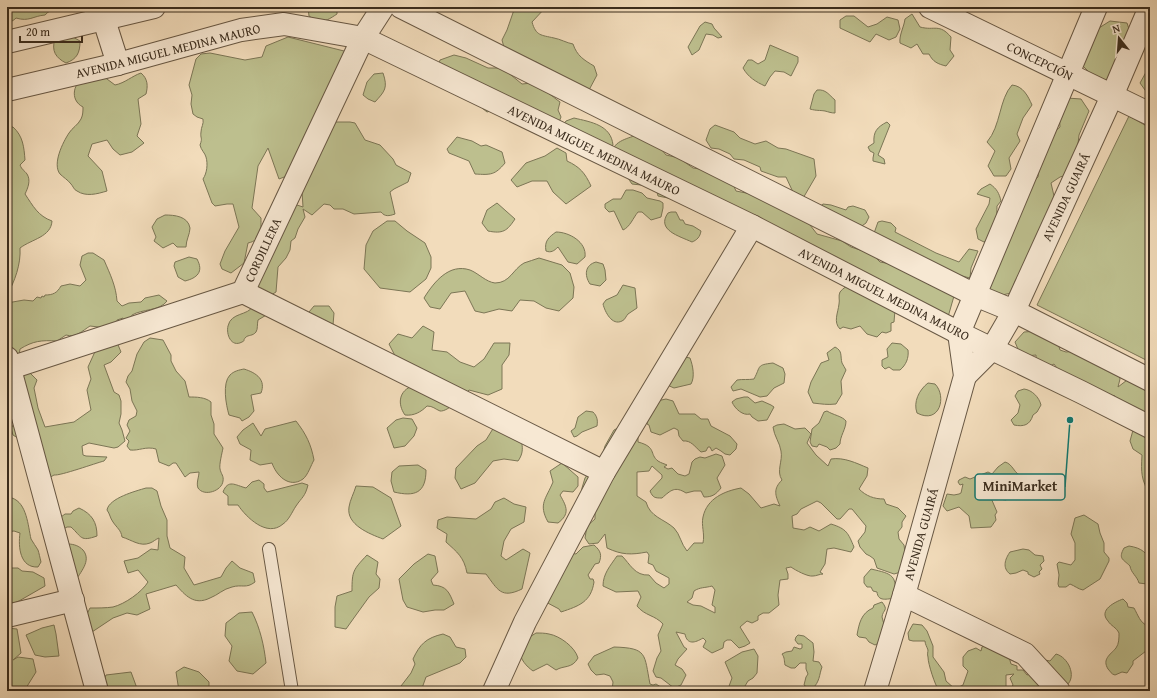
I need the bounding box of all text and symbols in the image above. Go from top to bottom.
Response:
scale bar [20,18,82,44]
north arrow [1099,18,1139,58]
street label: AVENIDA MIGUEL MEDINA MAURO [74,19,262,83]
text: N [1110,20,1123,37]
text: 20 m [26,23,50,40]
street label: CONCEPCIÓN [1004,37,1077,85]
street label: AVENIDA MIGUEL MEDINA MAURO [505,100,684,200]
street label: AVENIDA GUAIRÁ [1037,150,1095,244]
street label: CORDILLERA [240,215,286,285]
street label: AVENIDA MIGUEL MEDINA MAURO [795,242,973,346]
callout: MiniMarket [975,474,1065,500]
text: MiniMarket [983,476,1058,496]
street label: AVENIDA GUAIRÁ [899,485,943,583]

